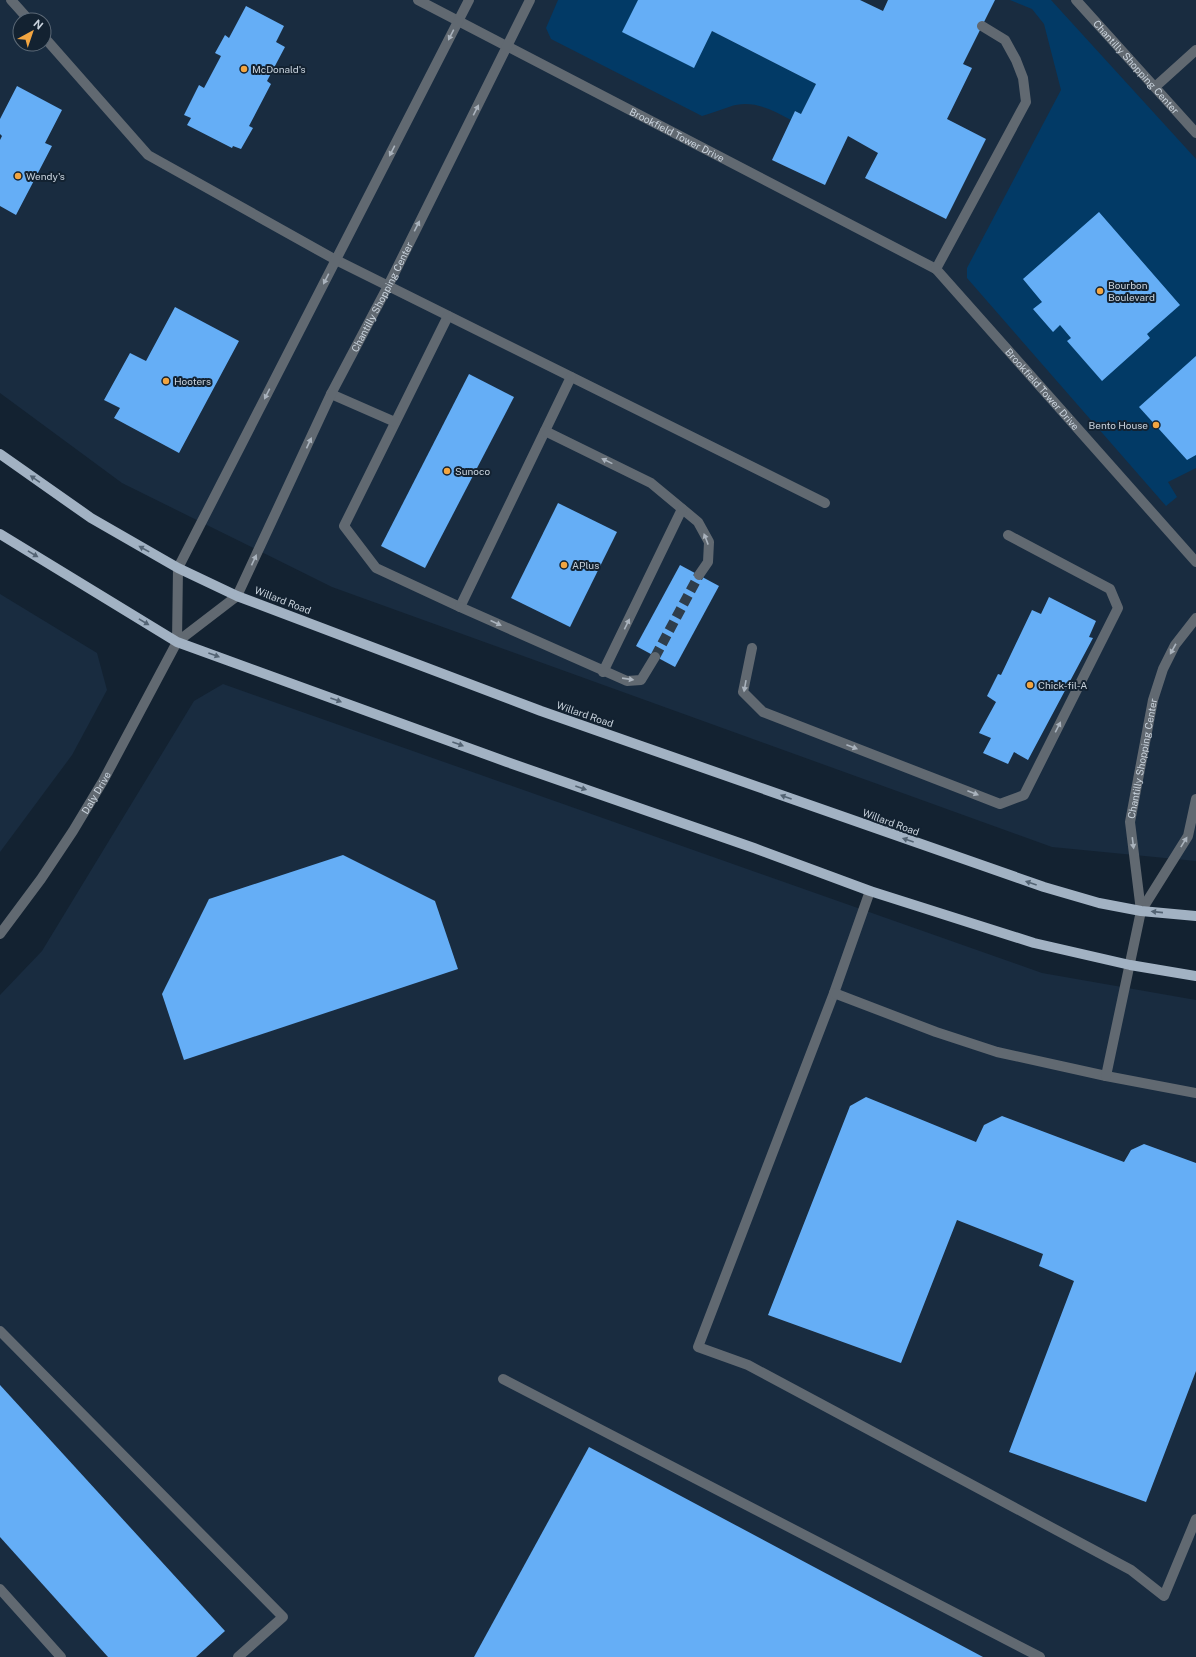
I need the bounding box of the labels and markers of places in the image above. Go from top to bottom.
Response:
place label: McDonald's [252,63,305,75]
marker: McDonald's [239,64,249,74]
place label: Wendy's [26,170,65,182]
marker: Wendy's [13,171,23,181]
place label: Bourbon Boulevard [1108,279,1155,303]
marker: Bourbon Boulevard [1095,286,1105,296]
place label: Hooters [174,375,211,387]
marker: Hooters [161,376,171,386]
place label: Bento House [1089,419,1148,431]
marker: Bento House [1151,420,1161,430]
place label: Sunoco [455,465,490,477]
marker: Sunoco [442,466,452,476]
place label: APlus [572,559,599,571]
marker: APlus [559,560,569,570]
place label: Chick-fil-A [1038,679,1087,691]
marker: Chick-fil-A [1025,680,1035,690]

